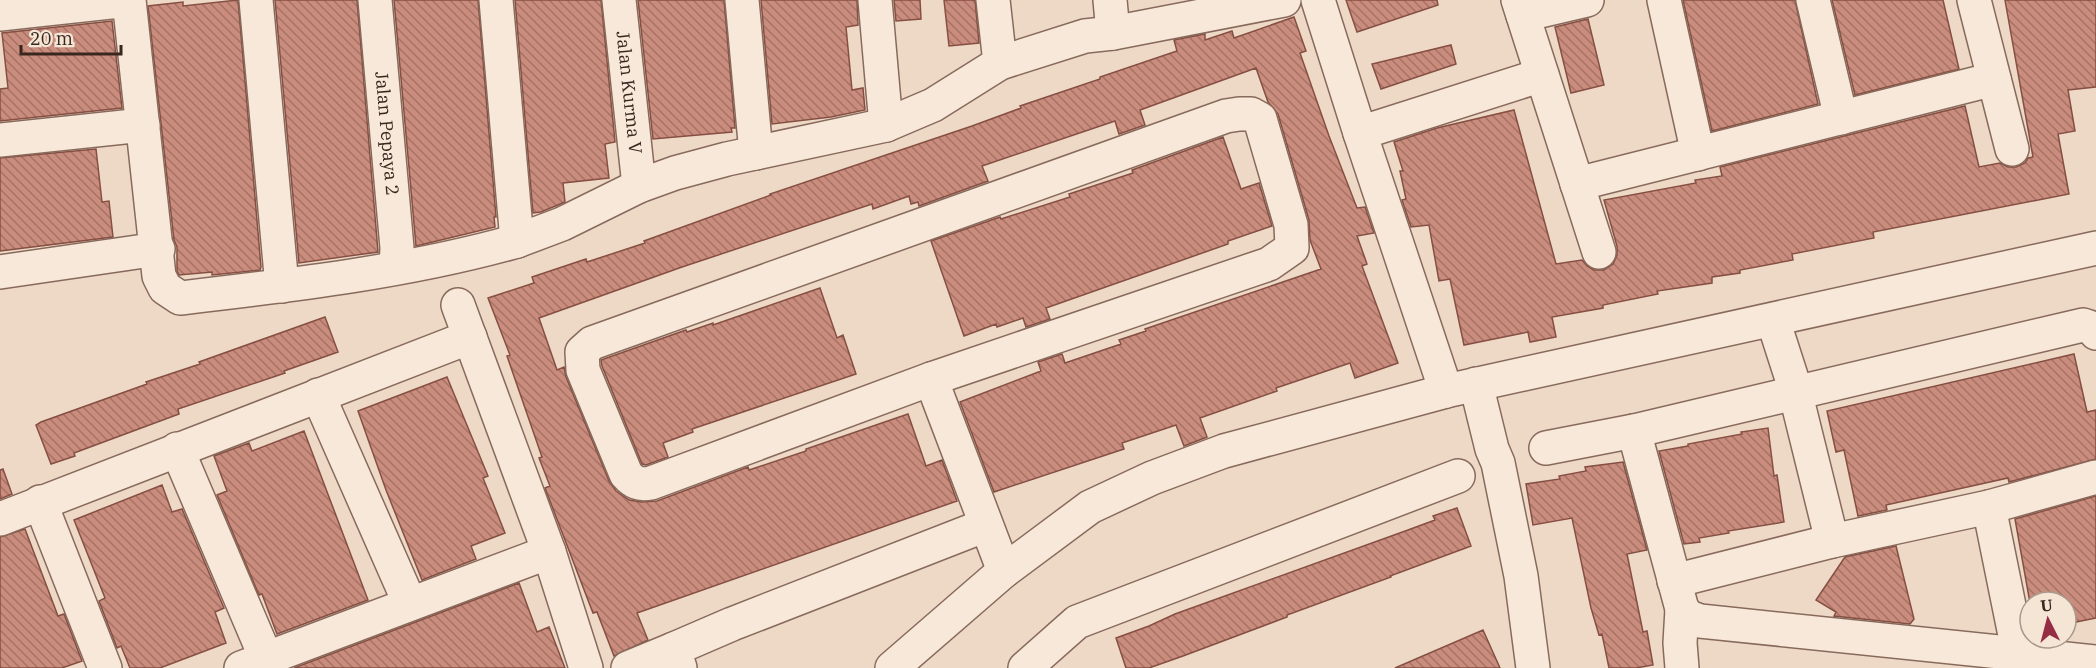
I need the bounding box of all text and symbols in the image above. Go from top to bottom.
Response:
scale bar [21,18,122,56]
text: 20 m [30,27,73,50]
street label: Jalan Kurma V [611,30,647,155]
street label: Jalan Pepaya 2 [370,70,404,196]
north arrow [2018,590,2078,650]
text: U [2039,594,2054,616]

